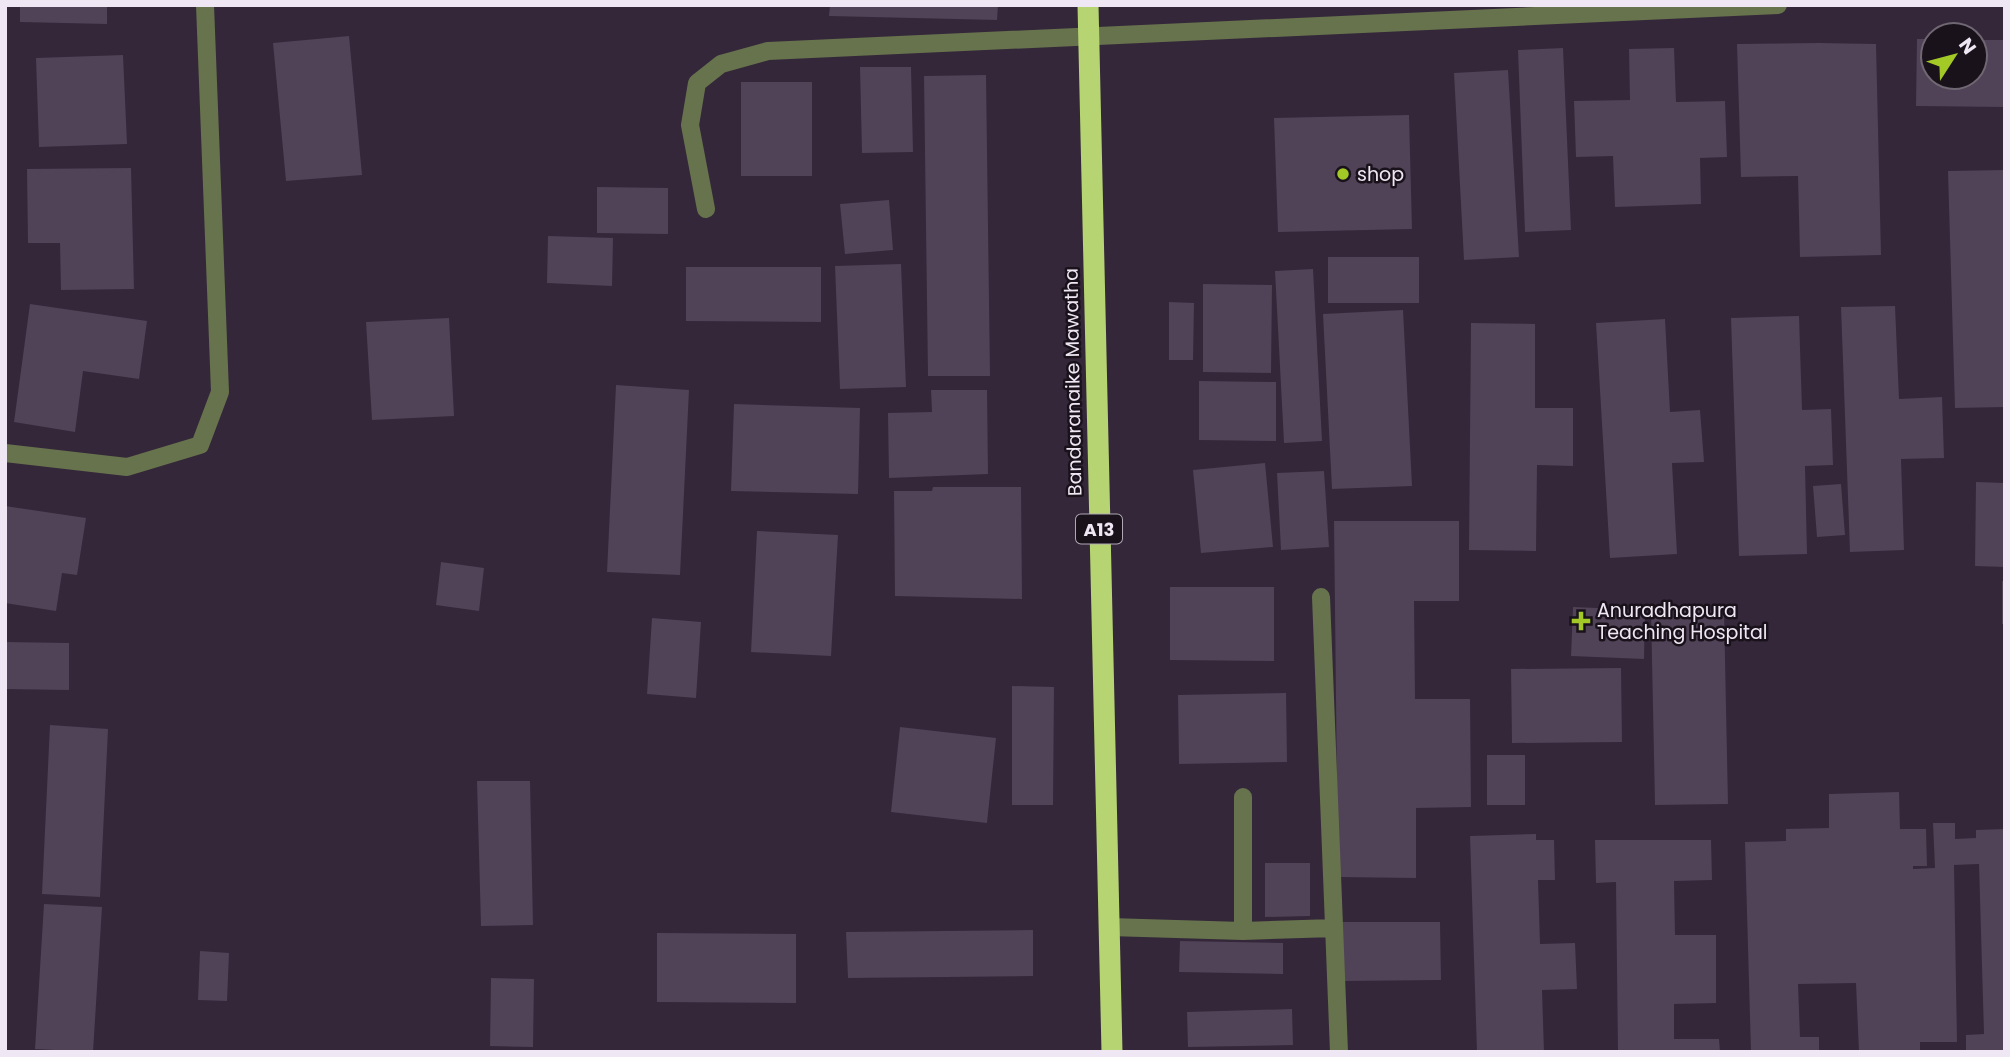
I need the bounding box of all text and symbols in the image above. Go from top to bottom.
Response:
north arrow [1919,21,1989,91]
text: N [1952,33,1982,60]
place label: shop [1357,161,1404,188]
marker: shop [1335,166,1351,182]
street label: Bandaranaike Mawatha [1058,268,1088,496]
road number: A13 [1076,514,1122,544]
place label: Anuradhapura Teaching Hospital [1597,597,1768,646]
marker: Anuradhapura Teaching Hospital [1571,611,1591,631]

